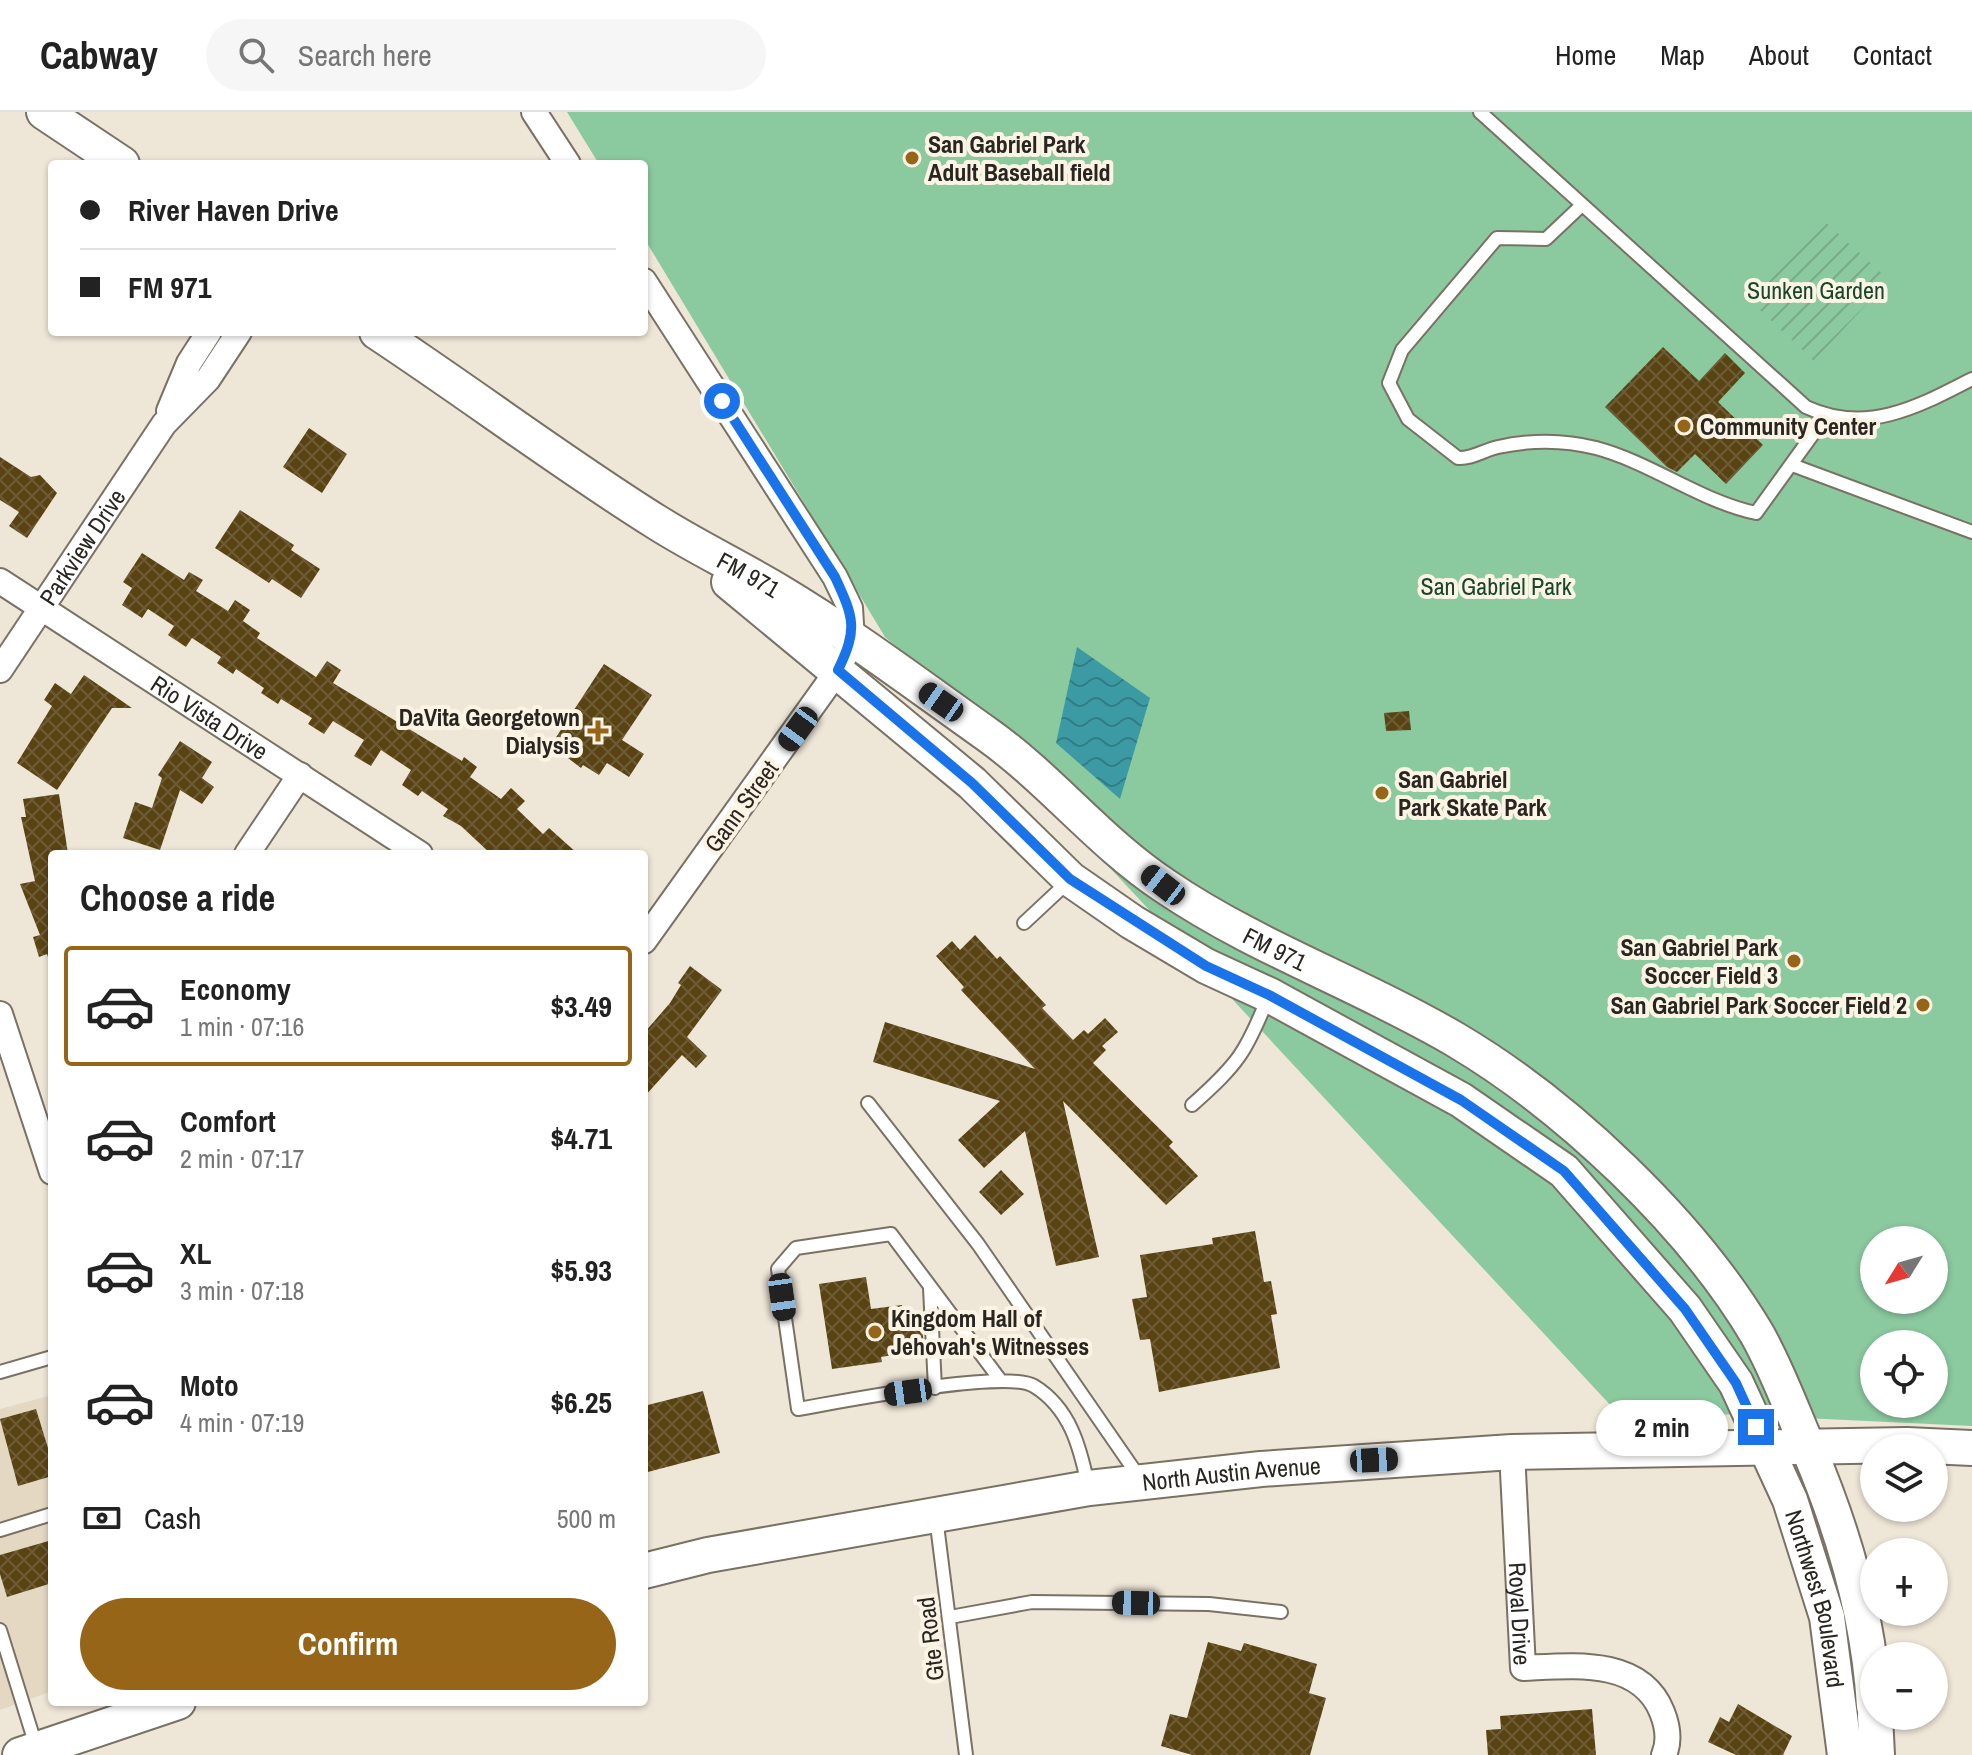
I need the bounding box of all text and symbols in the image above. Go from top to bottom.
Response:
search box [206,19,766,91]
text: Cabway [40,30,158,81]
icon: search [234,33,278,77]
text: Search here [298,35,432,75]
text: Home [1555,36,1616,74]
text: Map [1660,36,1705,74]
text: About [1749,36,1809,74]
text: Contact [1853,36,1932,74]
place label: San Gabriel Park Adult Baseball field [928,128,1111,188]
marker: San Gabriel Park Adult Baseball field [903,149,921,167]
text: River Haven Drive [128,190,339,230]
text: FM 971 [128,267,211,307]
park label: Sunken Garden [1747,274,1885,306]
route start [704,383,740,419]
place label: Community Center [1700,410,1876,442]
marker: Community Center [1675,417,1693,435]
street label: Parkview Drive [32,482,132,611]
street label: FM 971 [712,544,786,605]
park label: San Gabriel Park [1421,570,1572,602]
street label: Rio Vista Drive [145,668,274,767]
car [914,678,968,726]
place label: DaVita Georgetown Dialysis [399,701,580,761]
car [774,703,822,755]
marker: DaVita Georgetown Dialysis [587,720,609,742]
street label: Gann Street [697,753,785,858]
place label: San Gabriel Park Skate Park [1398,763,1547,823]
marker: San Gabriel Park Skate Park [1373,784,1391,802]
car [1137,861,1189,909]
text: Choose a ride [80,874,275,922]
street label: FM 971 [1238,919,1312,978]
place label: San Gabriel Park Soccer Field 3 [1620,931,1778,991]
marker: San Gabriel Park Soccer Field 3 [1785,952,1803,970]
text: Economy [180,969,291,1009]
icon: car [84,970,156,1042]
text: $3.49 [550,986,612,1026]
place label: San Gabriel Park Soccer Field 2 [1611,989,1907,1021]
marker: San Gabriel Park Soccer Field 2 [1914,996,1932,1014]
text: 1 min · 07:16 [180,1009,304,1044]
text: Comfort [180,1101,276,1141]
icon: car [84,1102,156,1174]
text: $4.71 [550,1118,612,1158]
text: 2 min · 07:17 [180,1141,304,1176]
north arrow [1860,1226,1948,1314]
map controls [1860,1226,1948,1730]
text: XL [180,1233,211,1273]
icon: car [84,1234,156,1306]
text: $5.93 [550,1250,612,1290]
car [767,1272,797,1322]
text: 3 min · 07:18 [180,1273,304,1308]
place label: Kingdom Hall of Jehovah's Witnesses [891,1302,1089,1362]
marker: Kingdom Hall of Jehovah's Witnesses [866,1323,884,1341]
button: locate [1860,1330,1948,1418]
text: Moto [180,1365,239,1405]
icon: car [84,1366,156,1438]
car [883,1377,933,1407]
text: $6.25 [550,1382,612,1422]
callout: 2 min [1596,1399,1728,1455]
text: 4 min · 07:19 [180,1405,304,1440]
route end [1738,1409,1774,1445]
text: 2 min [1634,1410,1690,1445]
button: layers [1860,1434,1948,1522]
car [1349,1447,1399,1473]
street label: North Austin Avenue [1140,1449,1322,1498]
icon: cash [80,1496,124,1540]
text: Cash [144,1498,201,1538]
text: 500 m [557,1501,616,1536]
street label: Northwest Boulevard [1778,1506,1852,1690]
button: + [1860,1538,1948,1626]
street label: Royal Drive [1502,1562,1539,1666]
car [1112,1591,1160,1615]
street label: Gte Road [909,1595,951,1683]
button: Confirm [80,1598,616,1690]
button: − [1860,1642,1948,1730]

